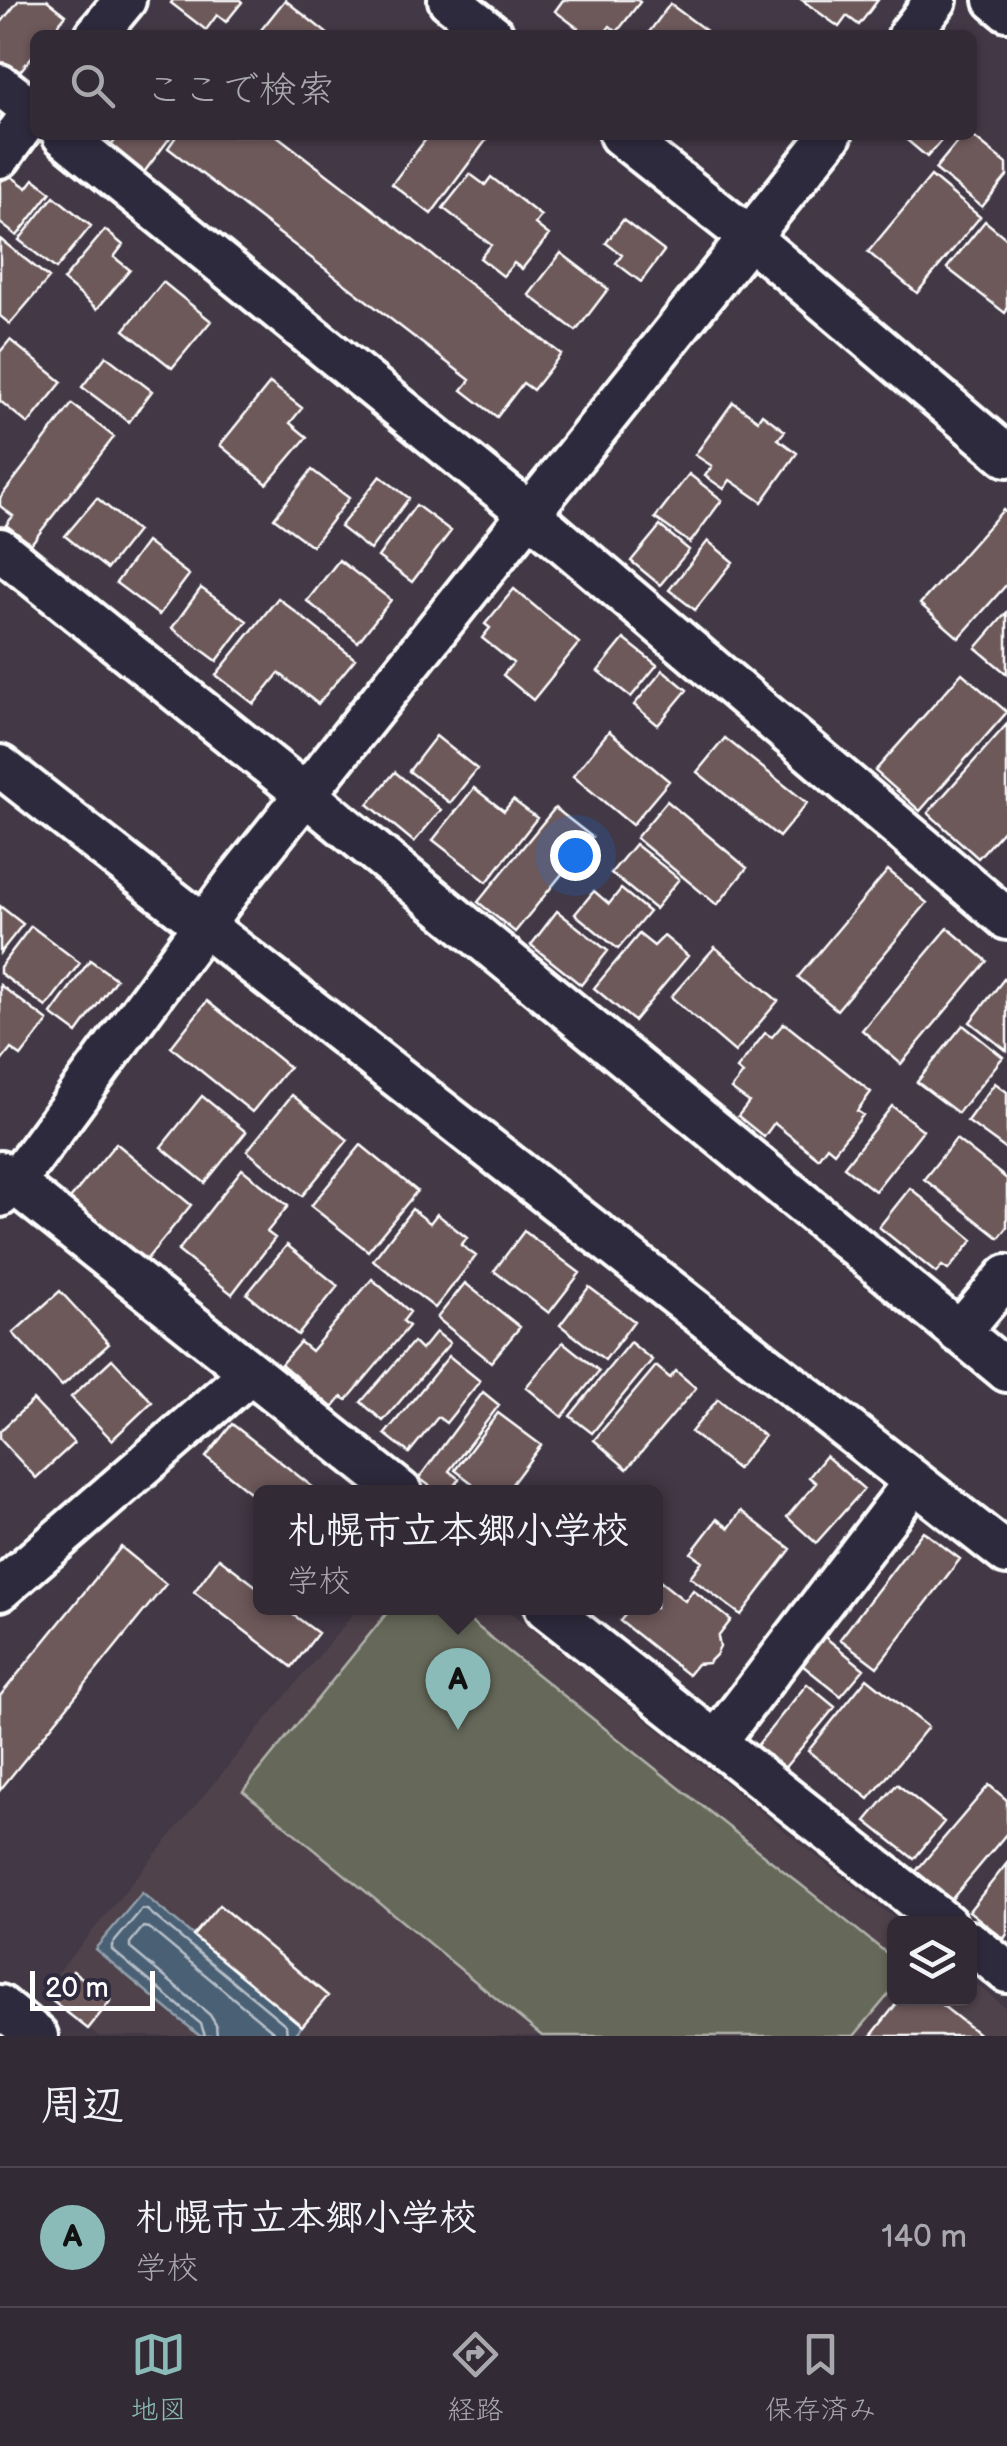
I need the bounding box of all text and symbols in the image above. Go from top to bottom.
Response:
search box [30,30,977,140]
icon: search [65,58,120,113]
text: ここで検索 [145,68,335,113]
your location [550,830,601,881]
popup [253,1485,663,1615]
text: 札幌市立本郷小学校 [287,1509,629,1554]
text: 学校 [287,1562,351,1601]
pin: A [426,1648,490,1730]
map controls [887,1916,977,2006]
button: layers [887,1916,977,2006]
scale bar [30,1966,155,2010]
text: 20 m [45,1972,109,2005]
text: 周辺 [40,2081,124,2132]
text: 札幌市立本郷小学校 [135,2196,477,2241]
text: A [63,2218,82,2257]
text: 140 m [881,2218,967,2257]
text: 学校 [135,2249,199,2288]
tab: 地図 [130,2327,187,2427]
tab: 経路 [447,2327,504,2427]
tab: 保存済み [764,2327,877,2427]

